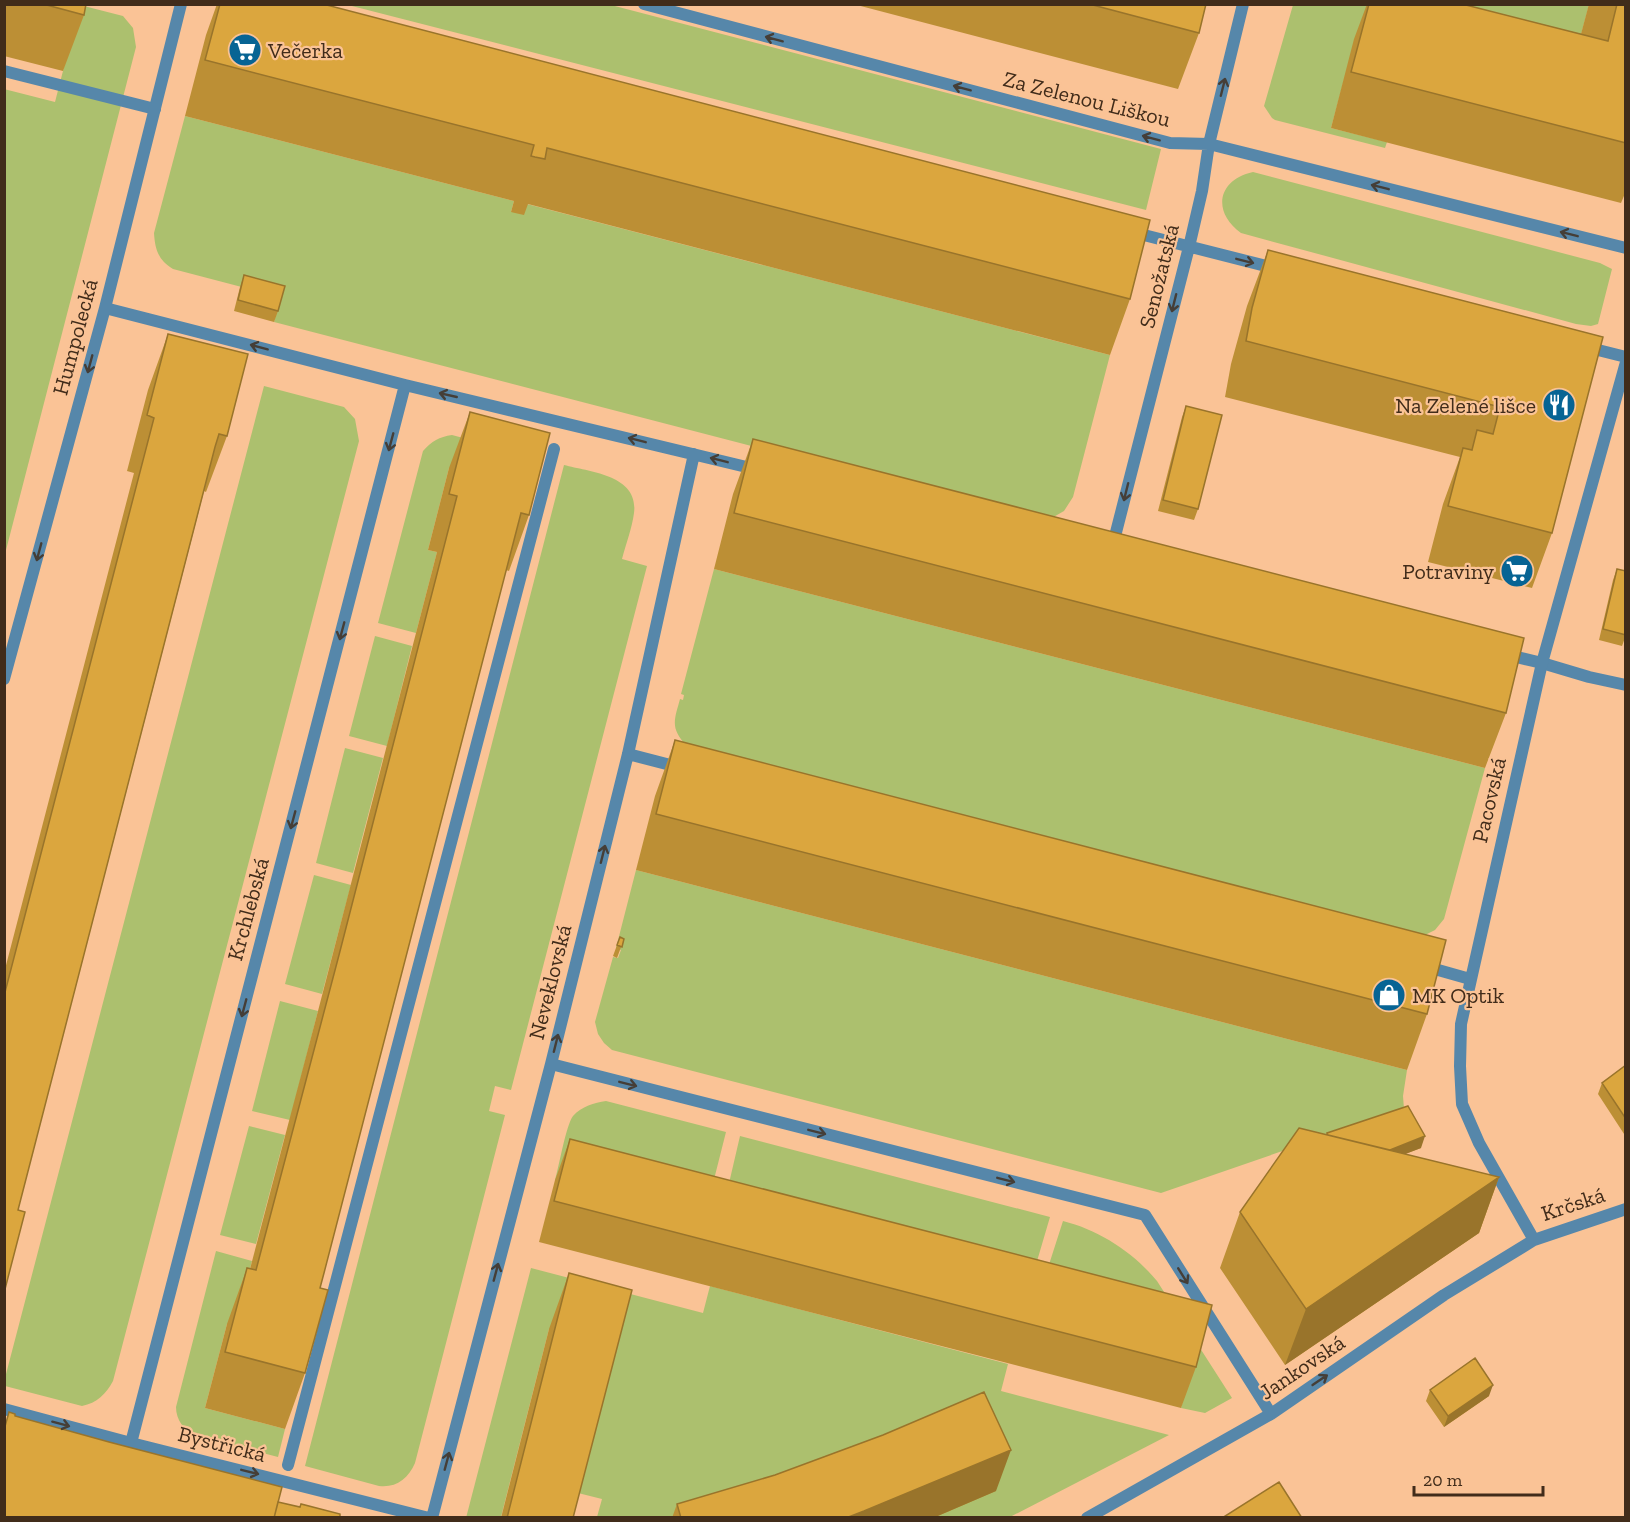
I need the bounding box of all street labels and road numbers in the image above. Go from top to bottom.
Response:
street label: Za Zelenou Liškou [1001,65,1174,133]
street label: Senožatská [1133,221,1185,331]
street label: Humpolecká [47,276,104,398]
street label: Pacovská [1466,754,1512,845]
street label: Krchlebská [221,854,275,963]
street label: Neveklovská [523,921,577,1042]
street label: Krčská [1538,1181,1609,1227]
street label: Jankovská [1254,1328,1350,1405]
street label: Bystřická [175,1420,269,1468]

